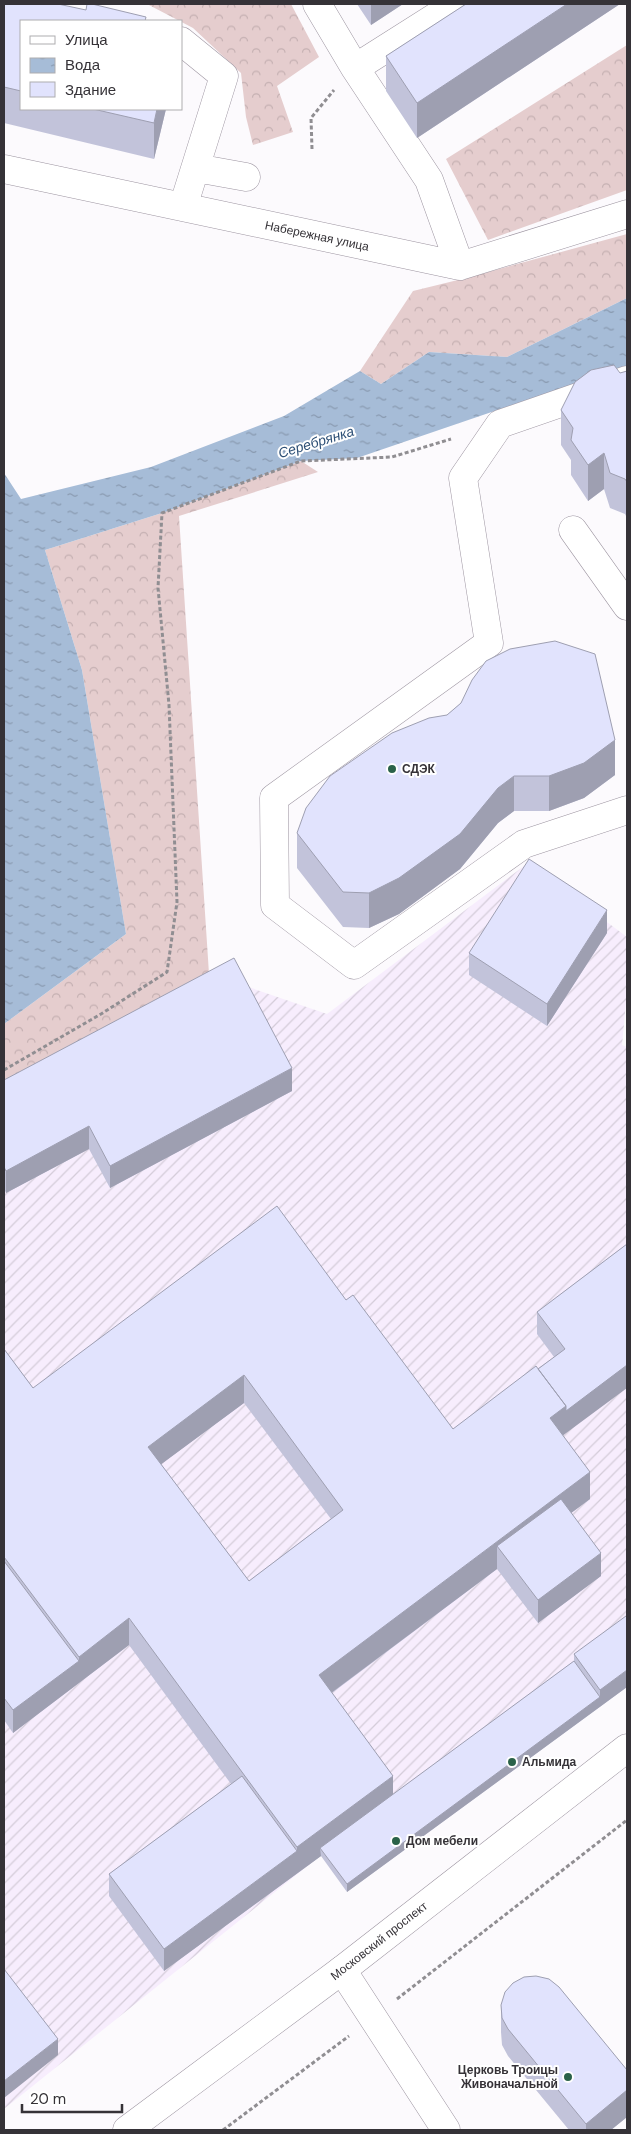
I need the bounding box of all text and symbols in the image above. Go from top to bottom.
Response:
legend [20,20,182,110]
text: Улица [65,30,108,50]
text: Вода [65,55,101,75]
text: Здание [65,80,116,100]
street label: Набережная улица [264,217,371,255]
water label: Серебрянка [276,422,356,462]
place label: СДЭК [402,761,436,777]
marker: СДЭК [386,763,398,775]
place label: Альмида [522,1754,577,1770]
marker: Альмида [506,1756,518,1768]
place label: Дом мебели [406,1833,478,1849]
marker: Дом мебели [390,1835,402,1847]
street label: Московский проспект [327,1898,431,1984]
place label: Церковь Троицы Живоначальной [458,2062,558,2092]
marker: Церковь Троицы Живоначальной [562,2071,574,2083]
scale bar [22,2082,122,2114]
text: 20 m [30,2089,66,2109]

